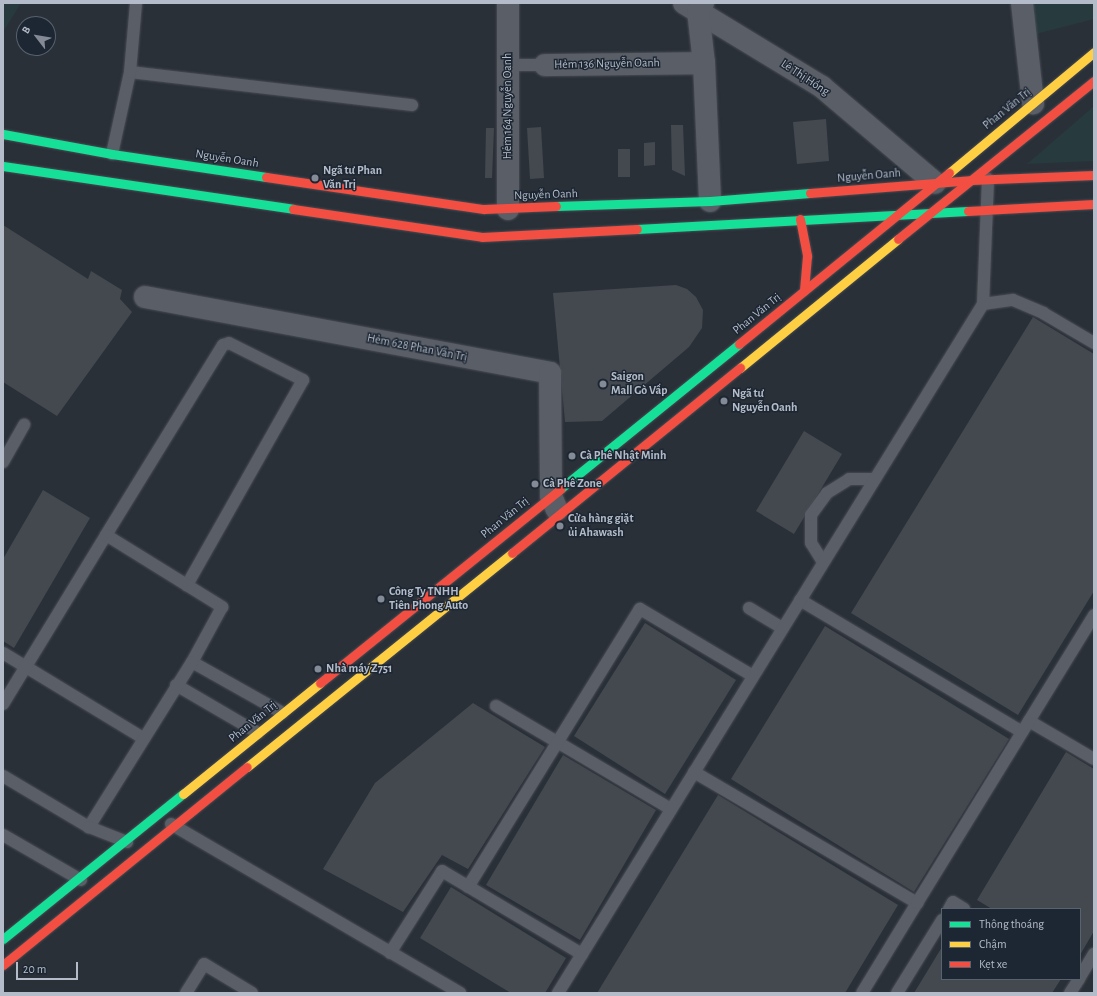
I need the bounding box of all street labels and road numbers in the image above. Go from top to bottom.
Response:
street label: Hẻm 164 Nguyễn Oanh [501,53,515,159]
street label: Hẻm 136 Nguyễn Oanh [554,56,660,72]
street label: Lê Thị Hồng [778,57,832,99]
street label: Phan Văn Trị [980,85,1034,133]
street label: Nguyễn Oanh [194,147,260,171]
street label: Nguyễn Oanh [837,166,901,186]
street label: Nguyễn Oanh [514,187,578,203]
street label: Phan Văn Trị [730,290,784,338]
street label: Hẻm 628 Phan Văn Trị [366,331,468,365]
street label: Phan Văn Trị [478,494,532,542]
street label: Phan Văn Trị [226,698,280,746]

